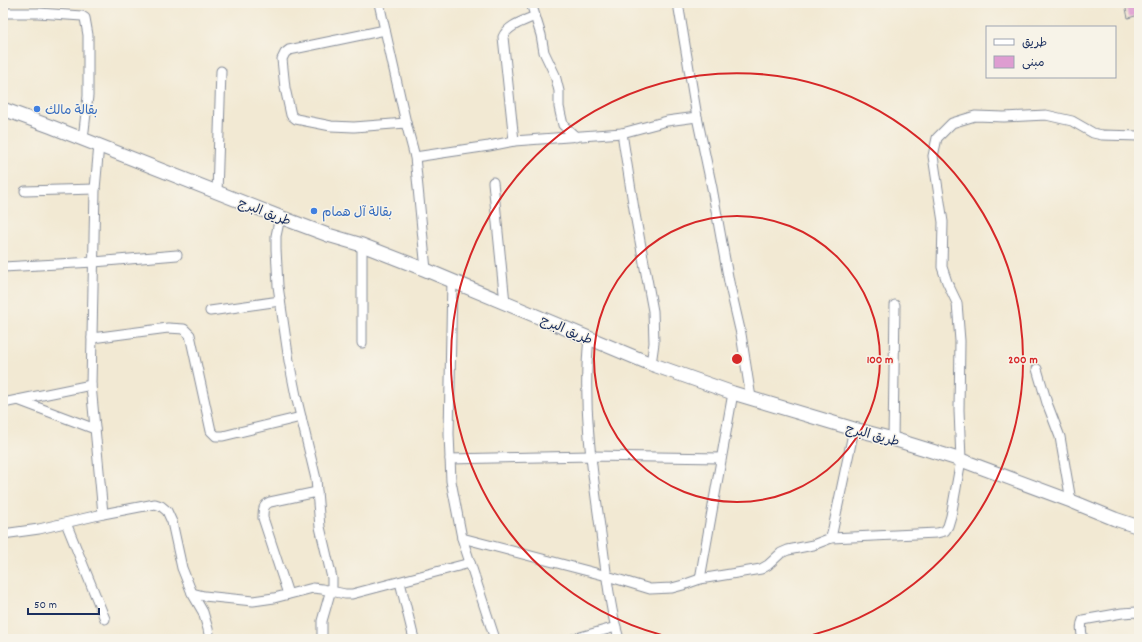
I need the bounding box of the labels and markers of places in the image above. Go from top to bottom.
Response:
place label: بقالة مالك [45,102,98,121]
marker: بقالة مالك [32,104,42,114]
place label: بقالة آل همام [322,204,392,223]
marker: بقالة آل همام [309,206,319,216]
centre of rings [730,352,744,366]

